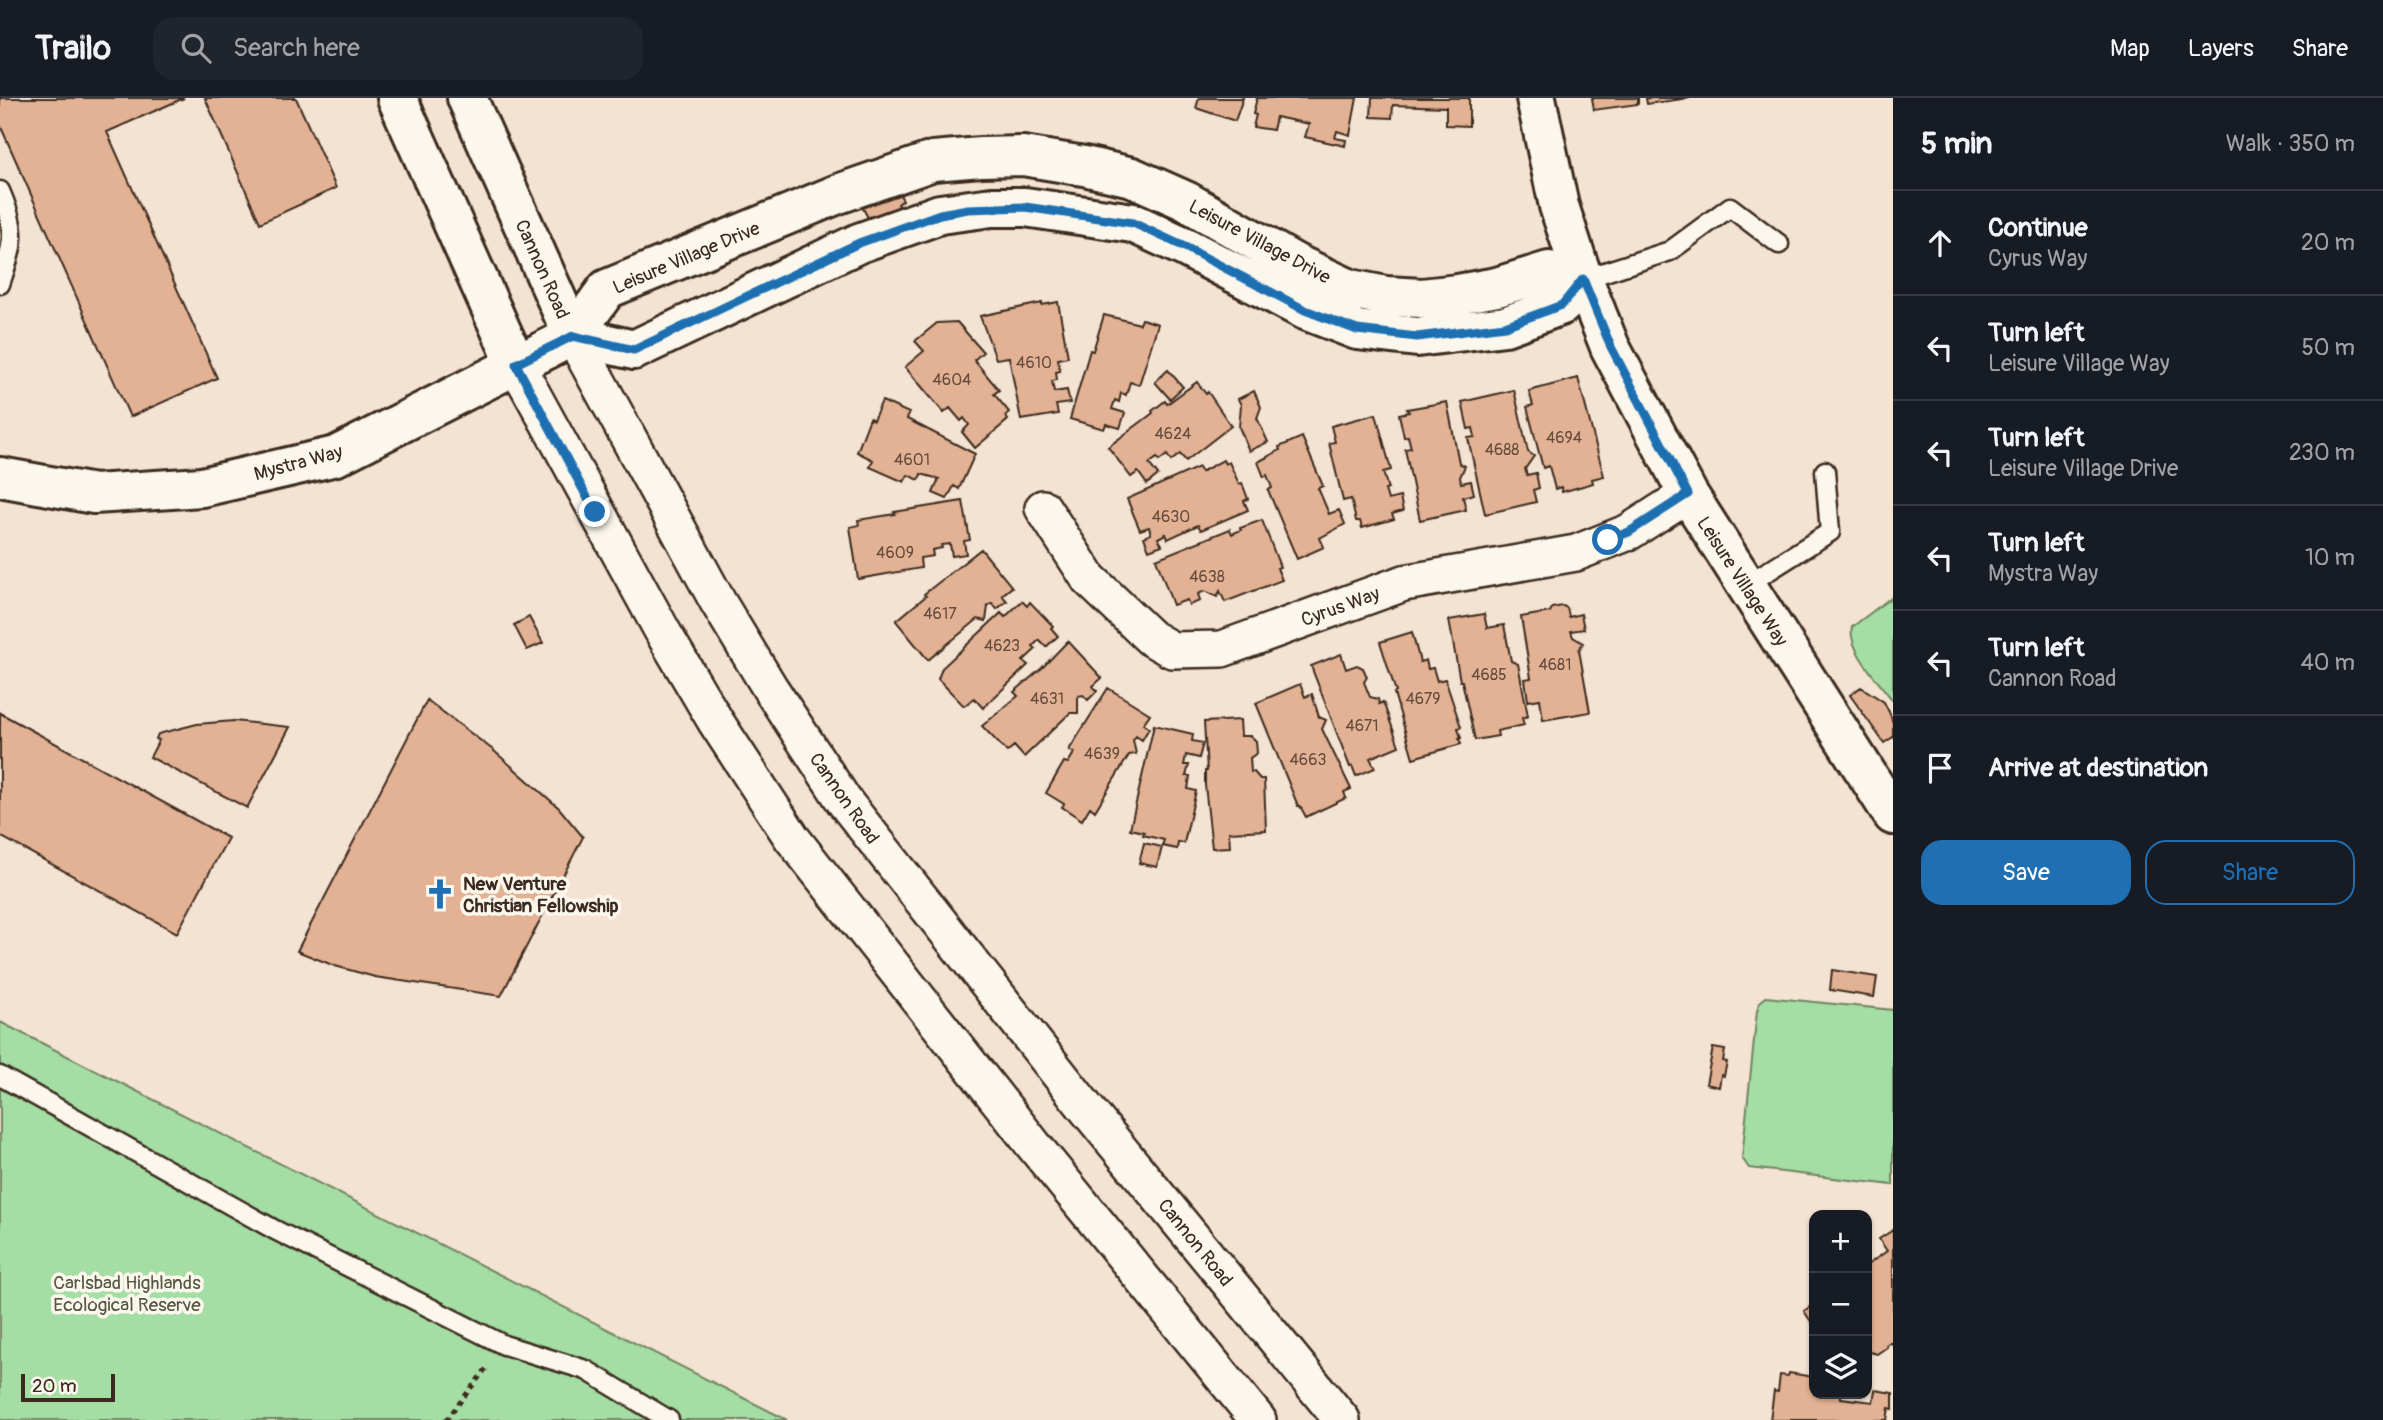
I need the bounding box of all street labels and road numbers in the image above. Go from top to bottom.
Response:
street label: Leisure Village Drive [1184,194,1335,290]
street label: Cannon Road [510,216,575,323]
street label: Leisure Village Drive [609,216,764,300]
street label: Mystra Way [251,440,345,486]
street label: Leisure Village Way [1691,512,1793,651]
street label: Cyrus Way [1298,582,1383,632]
street label: Cannon Road [804,748,884,849]
street label: Cannon Road [1153,1194,1238,1291]

